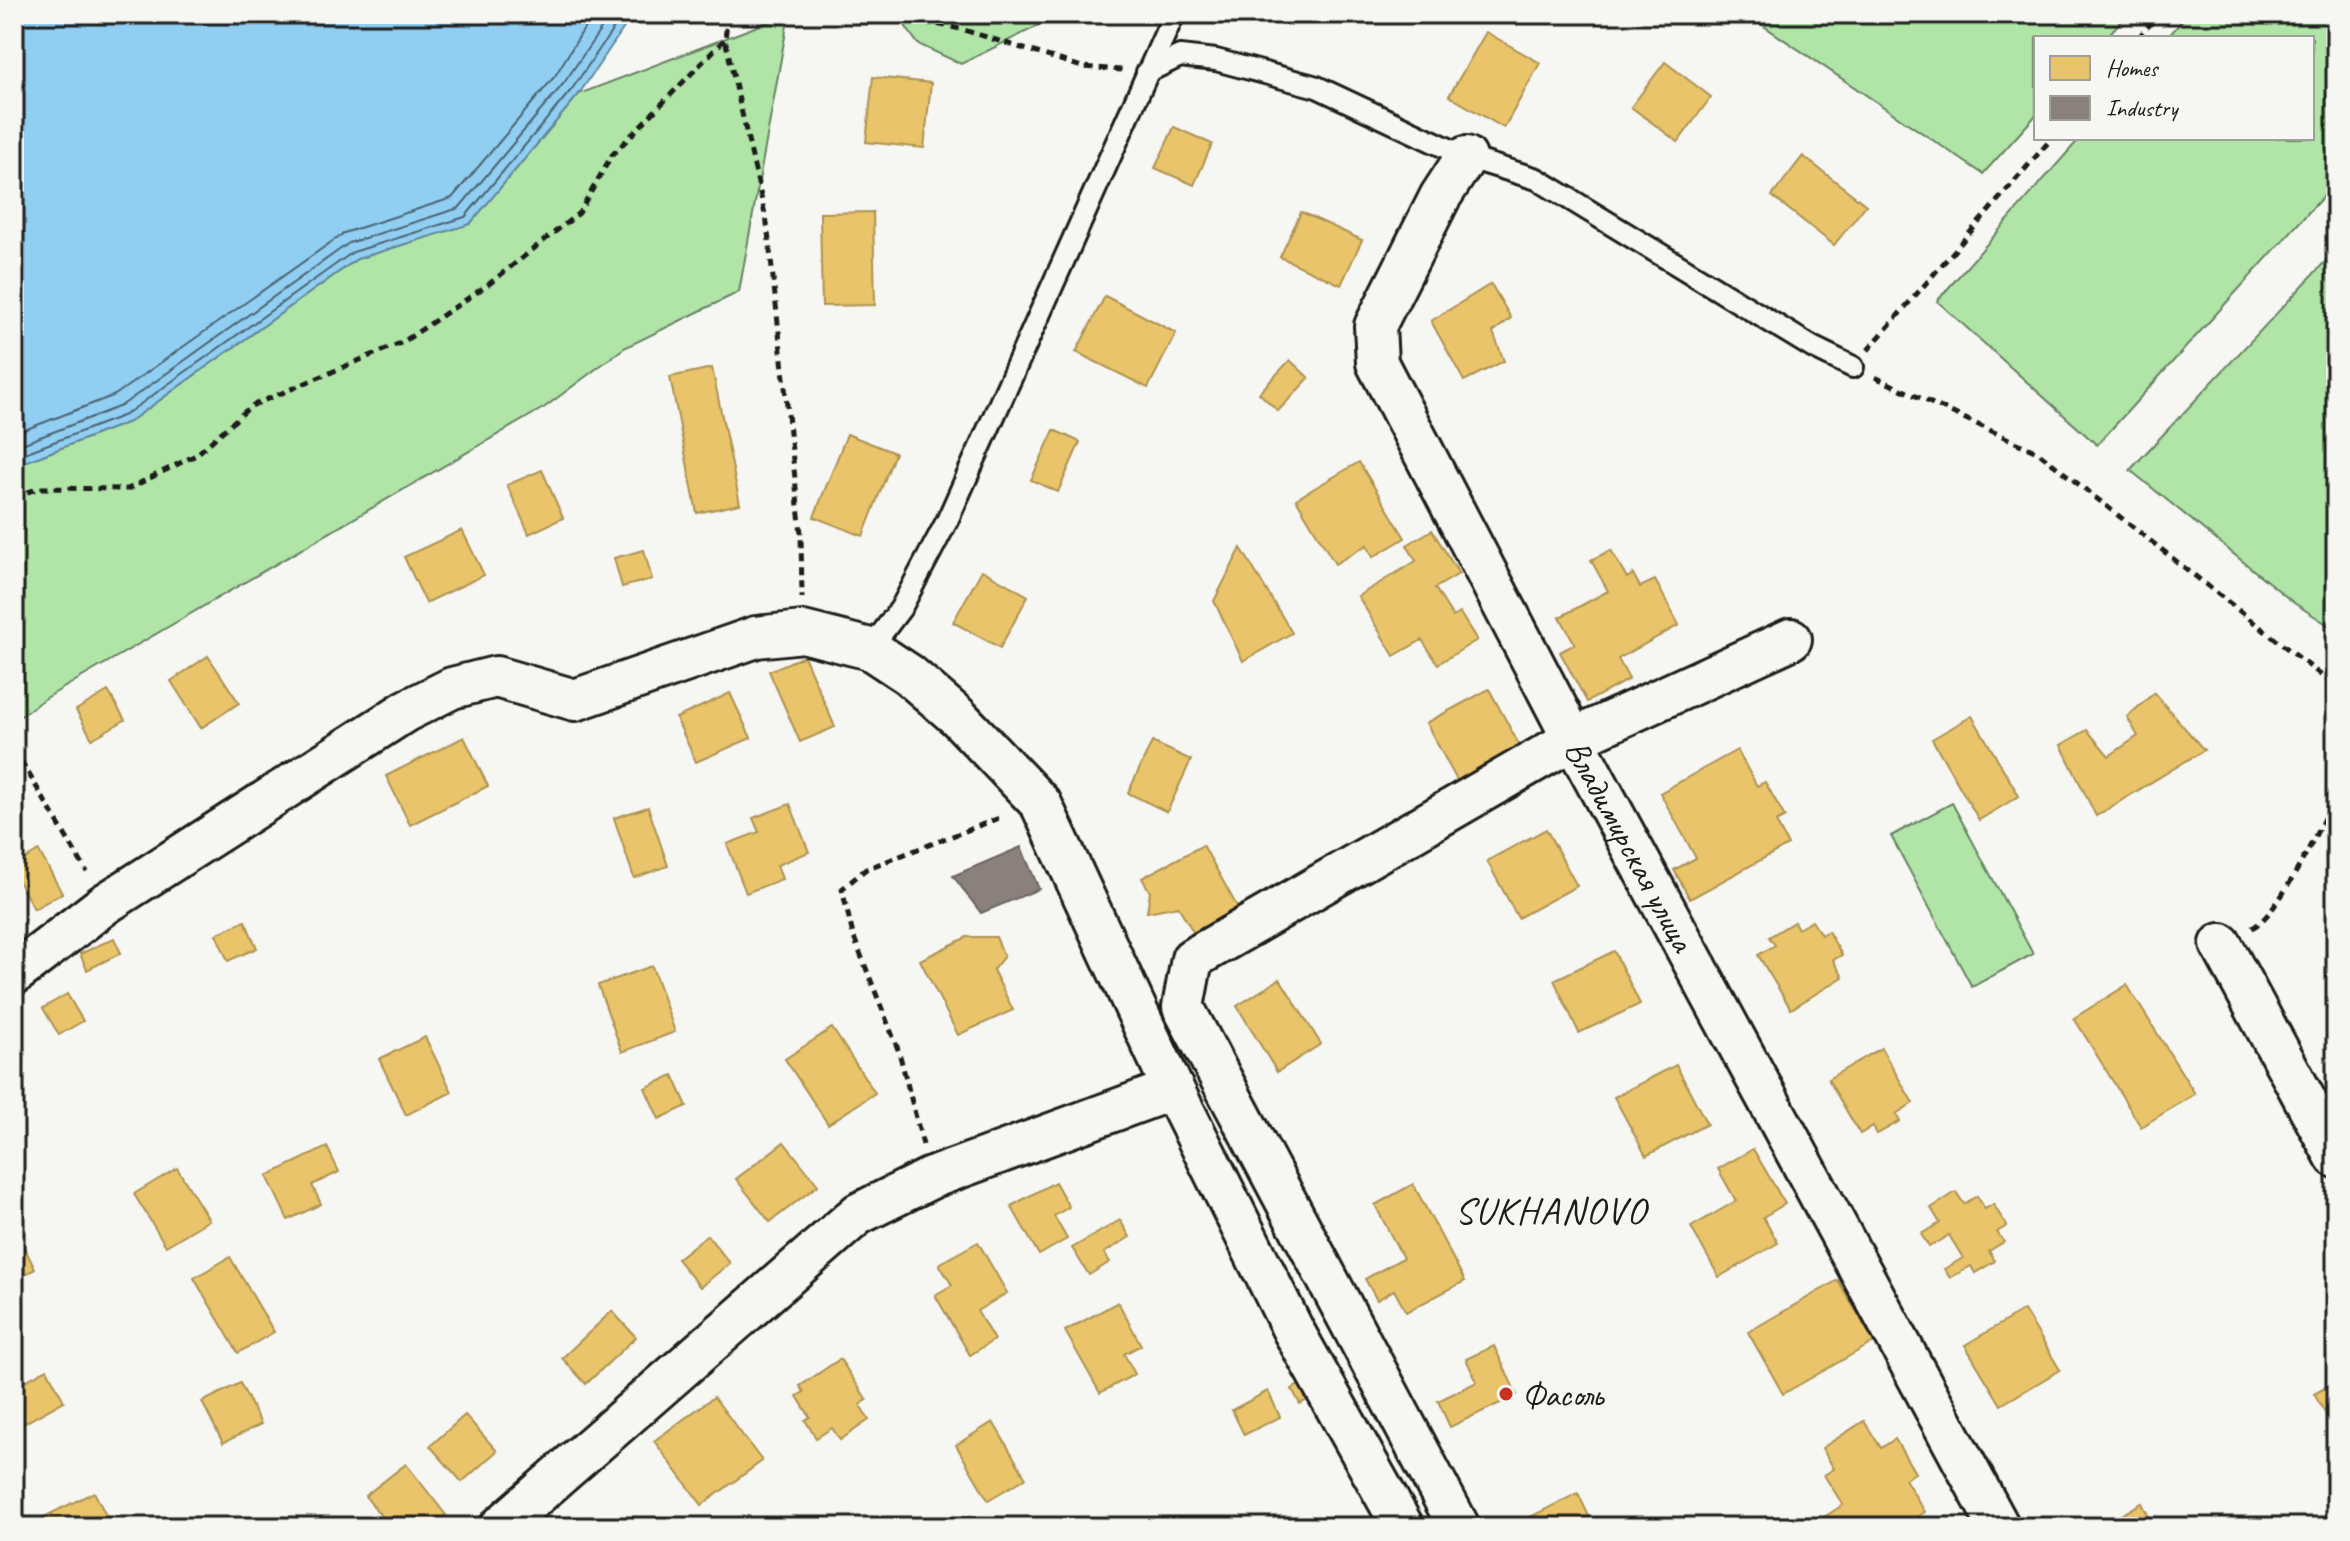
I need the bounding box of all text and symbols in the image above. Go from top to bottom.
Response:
legend [2034,36,2314,140]
text: Homes [2106,53,2159,83]
text: Industry [2106,93,2179,123]
street label: Владимирская улица [1555,732,1706,961]
district label: SUKHANOVO [1455,1187,1649,1234]
place label: Фасоль [1522,1373,1606,1416]
marker: Фасоль [1497,1385,1515,1403]

